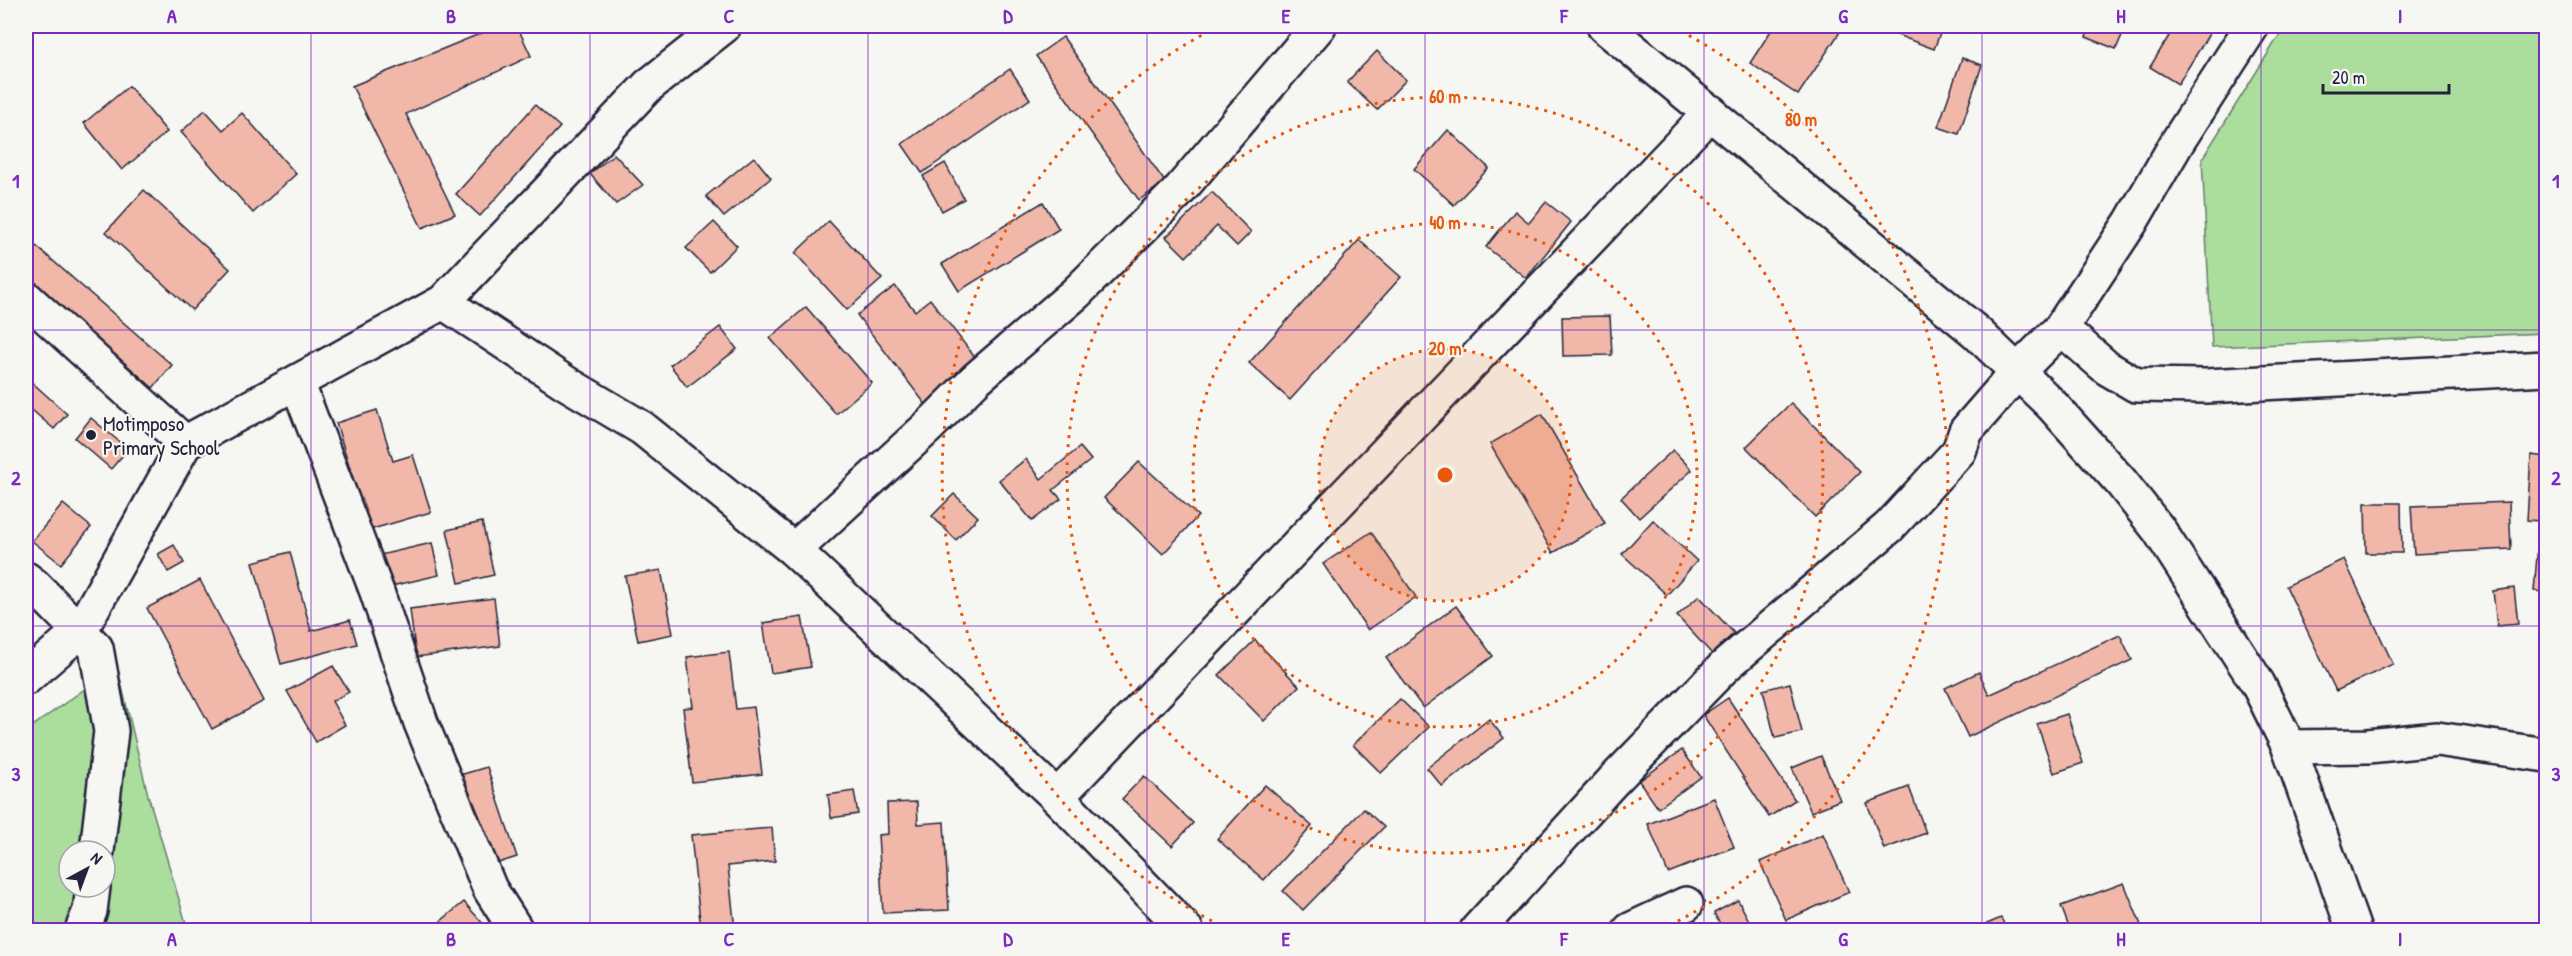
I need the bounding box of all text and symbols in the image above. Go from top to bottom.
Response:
text: A [167,2,177,29]
text: B [446,2,456,29]
text: C [724,2,735,29]
text: D [1003,2,1013,29]
text: E [1282,2,1291,29]
text: F [1559,2,1569,29]
text: G [1838,2,1848,29]
text: H [2116,2,2126,29]
text: I [2398,2,2402,29]
scale bar [2323,57,2449,95]
text: 20 m [2332,65,2365,90]
text: 60 m [1429,84,1461,109]
text: 80 m [1785,107,1817,132]
text: 1 [12,167,20,194]
text: 1 [2552,167,2560,194]
text: 40 m [1429,210,1461,235]
text: 20 m [1429,336,1461,361]
place label: Motimposo Primary School [103,409,220,462]
marker: Motimposo Primary School [84,428,98,442]
text: 2 [11,464,21,491]
text: 2 [2551,464,2561,491]
centre of rings [1435,465,1455,485]
text: 3 [12,760,21,787]
text: 3 [2552,760,2561,787]
north arrow [57,839,117,899]
text: N [86,847,108,869]
text: A [167,925,177,952]
text: B [446,925,456,952]
text: C [724,925,735,952]
text: D [1003,925,1013,952]
text: E [1282,925,1291,952]
text: F [1559,925,1569,952]
text: G [1838,925,1848,952]
text: H [2116,925,2126,952]
text: I [2398,925,2402,952]

